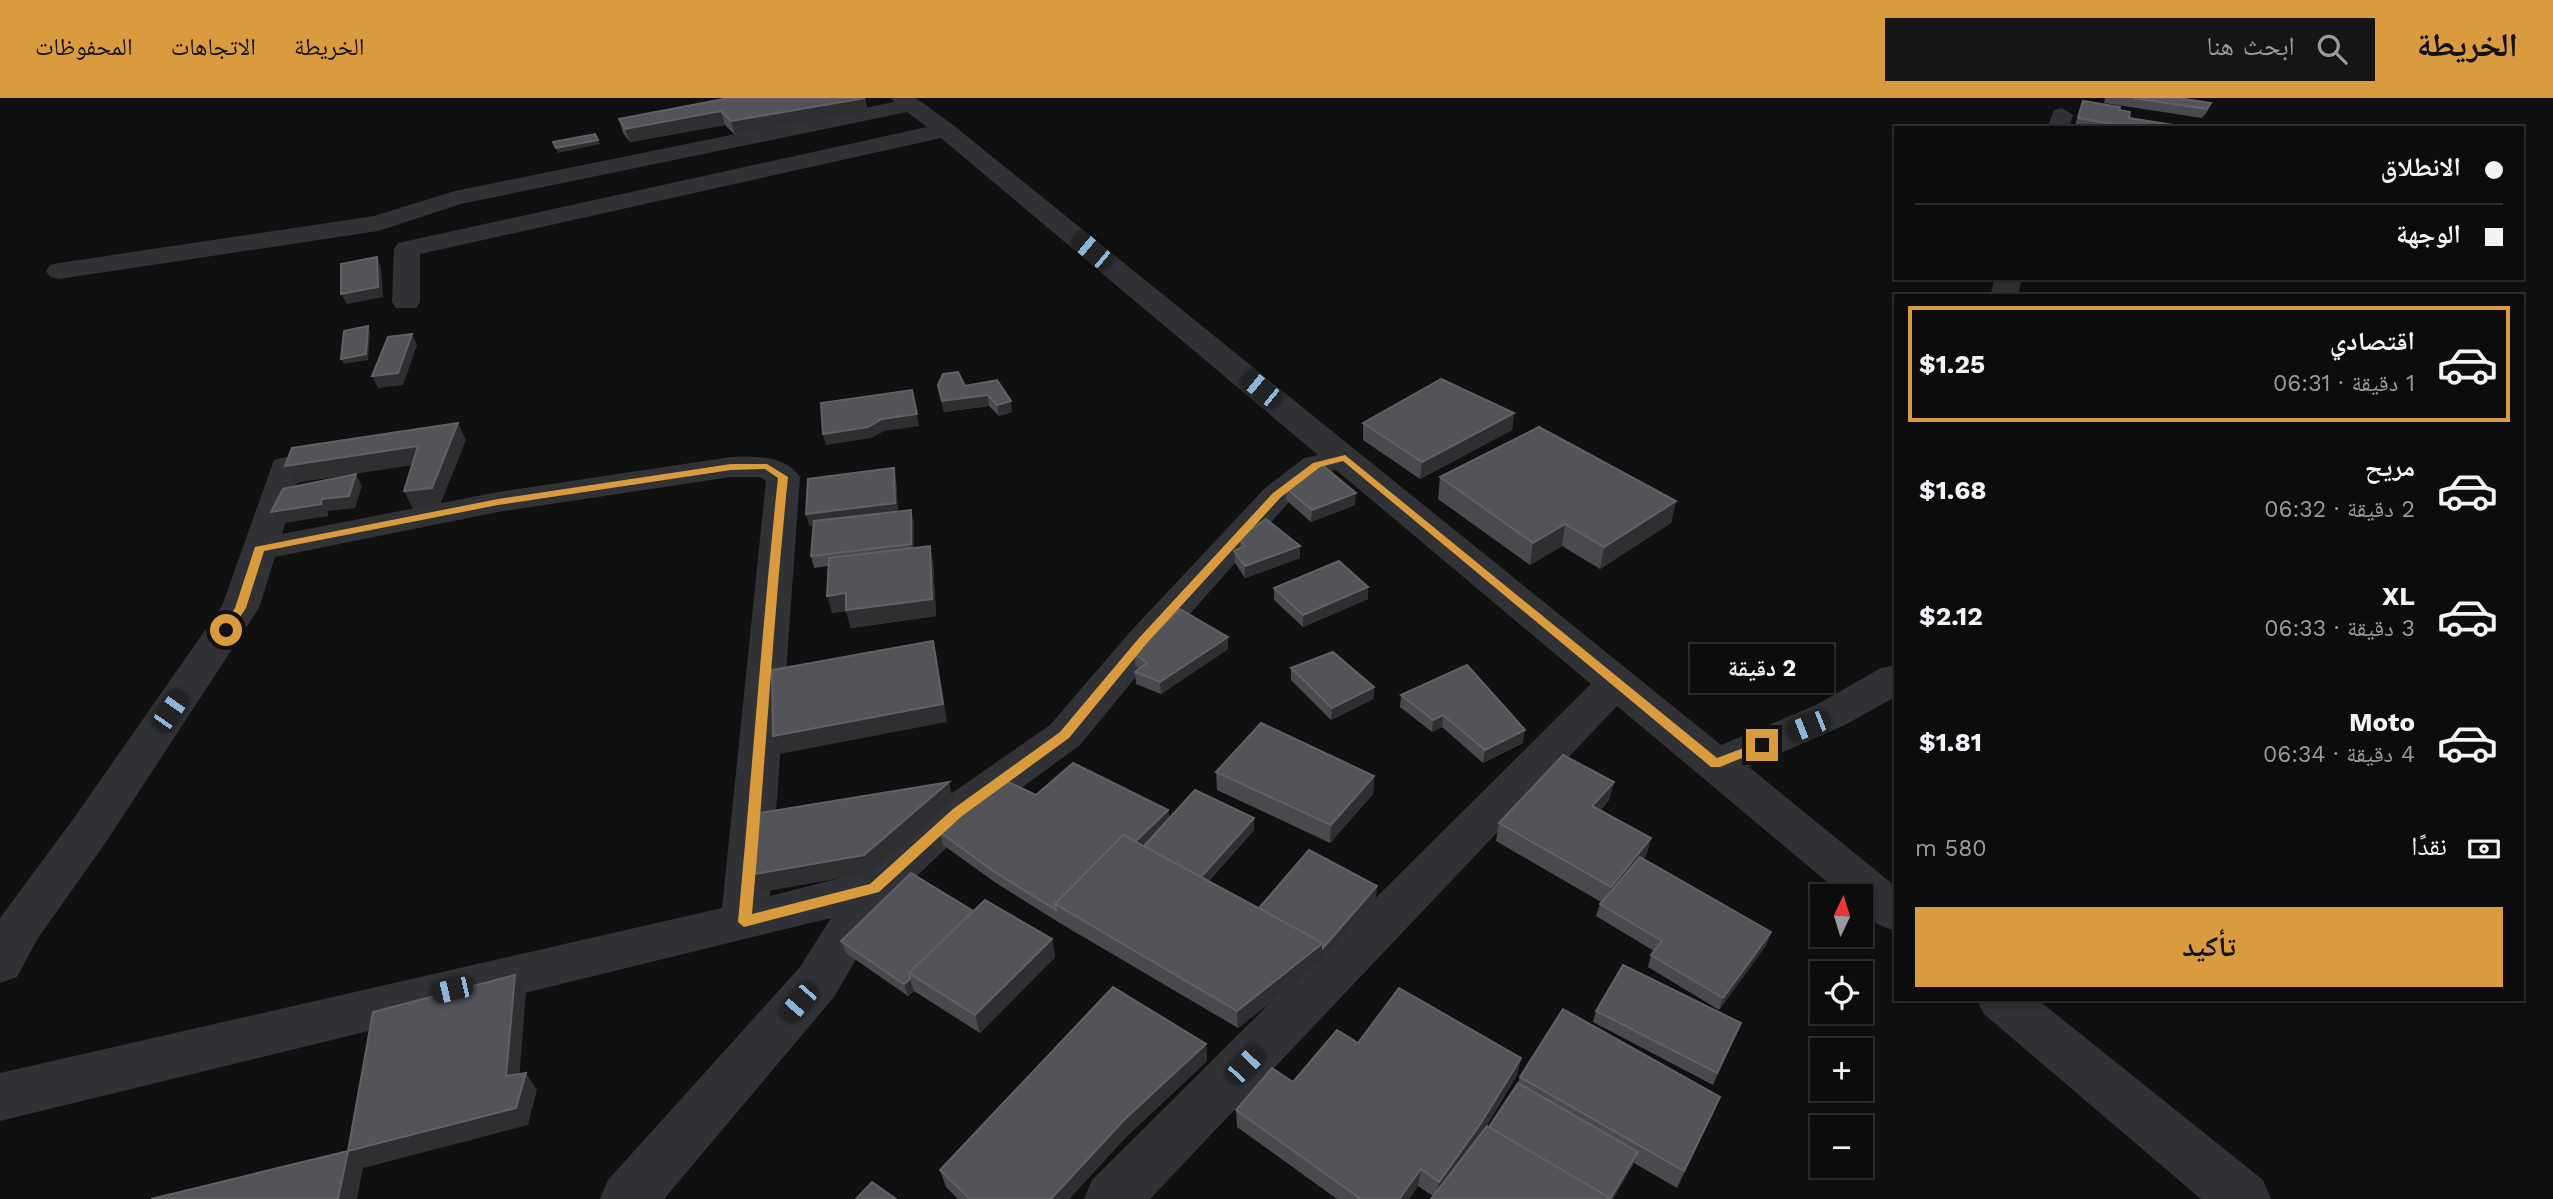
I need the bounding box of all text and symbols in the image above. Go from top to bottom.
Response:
search box [1885,18,2375,81]
text: الخريطة [2417,25,2518,64]
icon: search [2313,30,2351,68]
text: ابحث هنا [2207,31,2295,61]
text: المحفوظات [35,33,133,61]
text: الاتجاهات [171,33,256,61]
text: الخريطة [294,33,365,61]
text: الانطلاق [2381,152,2461,182]
text: الوجهة [2396,219,2461,249]
car [1070,229,1115,273]
text: اقتصادي [2330,326,2415,356]
icon: car [2436,333,2499,396]
text: $1.25 [1919,349,1985,379]
car [1239,368,1284,410]
text: 1 دقيقة · 06:31 [2273,370,2415,397]
text: مريح [2365,452,2415,482]
icon: car [2436,459,2499,522]
text: $1.68 [1919,475,1987,505]
text: 2 دقيقة · 06:32 [2264,496,2415,523]
text: XL [2382,581,2415,611]
icon: car [2436,585,2499,648]
text: $2.12 [1919,601,1983,631]
route start [210,614,242,646]
text: 3 دقيقة · 06:33 [2264,615,2415,642]
callout: 2 دقيقة [1690,644,1834,692]
text: 2 دقيقة [1728,655,1796,682]
car [150,688,191,734]
text: Moto [2349,707,2415,737]
car [1785,708,1832,744]
icon: car [2436,711,2499,774]
text: $1.81 [1919,727,1982,757]
route end [1746,729,1778,761]
text: 4 دقيقة · 06:34 [2263,741,2415,768]
icon: cash [2465,830,2503,868]
text: نقدًا [2411,831,2447,861]
text: 580 m [1915,835,1987,862]
north arrow [1810,884,1872,947]
map controls [1810,884,1873,1178]
button: تأكيد [1915,907,2503,987]
button: locate [1810,961,1873,1024]
car [430,975,475,1005]
car [778,979,821,1025]
button: + [1810,1038,1873,1101]
car [1223,1043,1268,1087]
button: − [1810,1115,1873,1178]

